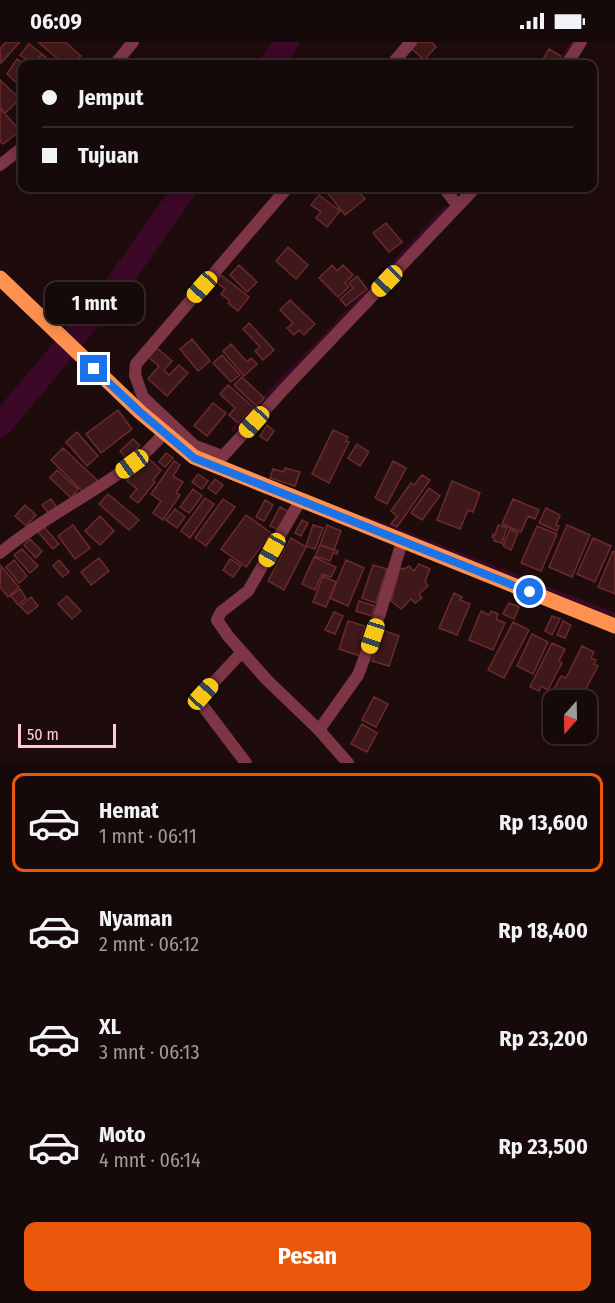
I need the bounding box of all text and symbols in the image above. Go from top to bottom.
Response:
text: 06:09 [30,8,82,35]
text: Jemput [78,84,143,111]
text: Tujuan [78,142,139,169]
car [368,262,406,300]
car [183,268,221,306]
callout: 1 mnt [44,282,144,324]
text: 1 mnt [72,291,117,315]
route end [80,355,107,382]
car [235,403,273,441]
car [112,446,152,482]
car [255,530,289,570]
route start [516,578,543,605]
car [359,616,387,656]
car [184,675,222,713]
north arrow [543,690,597,744]
map controls [543,690,597,744]
scale bar [18,721,116,748]
text: 50 m [27,725,59,744]
icon: car [27,796,81,850]
text: Hemat [99,797,159,824]
text: Rp 13,600 [499,809,588,836]
text: 1 mnt · 06:11 [99,824,197,848]
icon: car [27,904,81,958]
text: Nyaman [99,905,172,932]
text: Rp 18,400 [498,917,588,944]
text: 2 mnt · 06:12 [99,932,199,956]
icon: car [27,1012,81,1066]
text: XL [99,1013,121,1040]
text: Rp 23,200 [499,1025,588,1052]
text: 3 mnt · 06:13 [99,1040,199,1064]
icon: car [27,1120,81,1174]
text: Moto [99,1121,146,1148]
text: Rp 23,500 [499,1133,588,1160]
text: 4 mnt · 06:14 [99,1148,201,1172]
button: Pesan [24,1222,591,1291]

